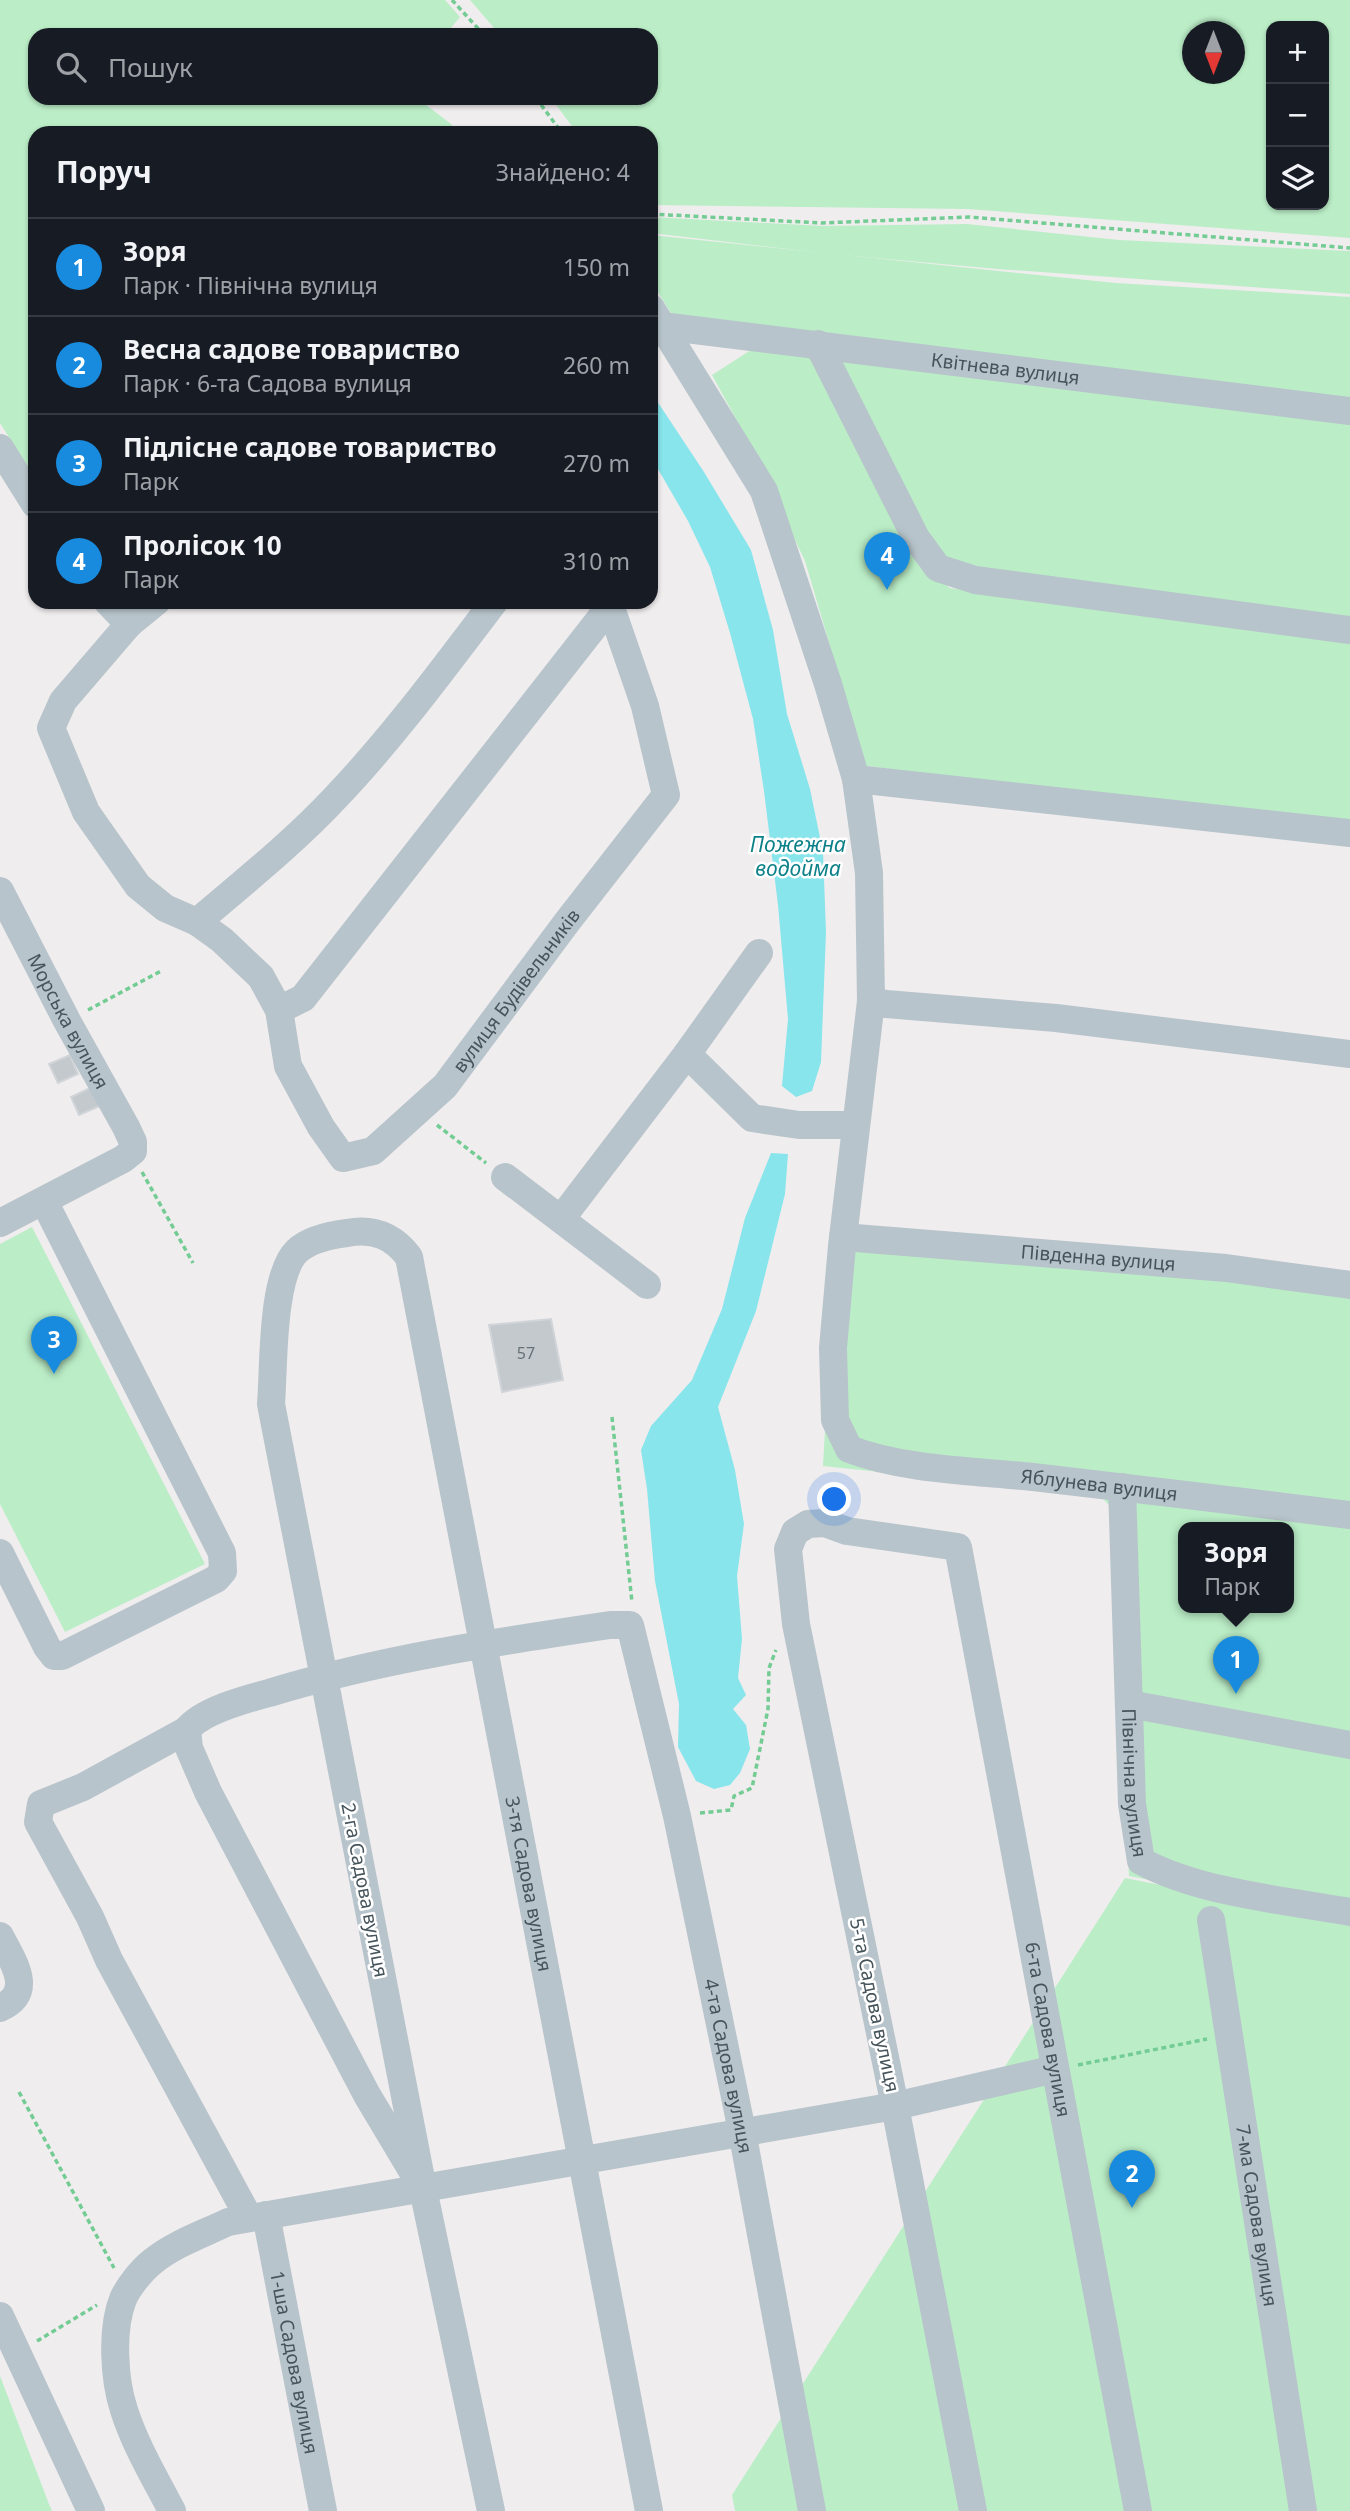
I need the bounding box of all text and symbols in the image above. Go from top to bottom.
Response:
north arrow [1182,21,1245,84]
map controls [1266,21,1329,210]
button: + [1266,21,1329,84]
search box [28,28,658,105]
icon: search [52,48,90,86]
text: Пошук [108,49,193,85]
button: − [1266,84,1329,147]
button: layers [1266,147,1329,210]
text: Поруч [56,151,152,192]
text: Знайдено: 4 [496,156,630,188]
text: Зоря [123,233,187,269]
text: 1 [72,251,86,283]
text: 150 m [563,251,630,283]
text: Парк · Північна вулиця [123,269,378,301]
text: Весна садове товариство [123,331,460,367]
street label: Квітнева вулиця [930,346,1081,390]
text: 2 [72,349,86,381]
text: 260 m [563,349,630,381]
text: Парк · 6-та Садова вулиця [123,367,412,399]
text: Підлісне садове товариство [123,429,497,465]
text: 3 [72,447,86,479]
text: 270 m [563,447,630,479]
text: Парк [123,465,179,497]
text: Пролісок 10 [123,527,282,563]
pin: 4 [864,532,910,590]
text: 4 [72,545,86,577]
text: 310 m [563,545,630,577]
text: Парк [123,563,179,595]
water label: Пожежна водойма [750,830,846,882]
street label: вулиця Будівельників [446,903,586,1078]
street label: Морська вулиця [21,949,115,1093]
street label: Південна вулиця [1020,1238,1177,1277]
pin: 3 [31,1316,77,1374]
house number: 57 [517,1342,535,1364]
street label: Яблунева вулиця [1020,1463,1179,1507]
your location [817,1482,851,1516]
popup [1178,1522,1294,1613]
text: Зоря [1204,1534,1268,1570]
text: Парк [1204,1570,1260,1602]
pin: 1 [1213,1636,1259,1694]
street label: Північна вулиця [1116,1708,1153,1859]
street label: 3-тя Садова вулиця [499,1794,558,1974]
street label: 2-га Садова вулиця [335,1800,395,1980]
street label: 5-та Садова вулиця [844,1915,906,2095]
street label: 6-та Садова вулиця [1019,1940,1077,2119]
street label: 4-та Садова вулиця [698,1976,759,2155]
street label: 7-ма Садова вулиця [1230,2123,1284,2308]
pin: 2 [1109,2150,1155,2208]
street label: 1-ша Садова вулиця [264,2268,325,2456]

